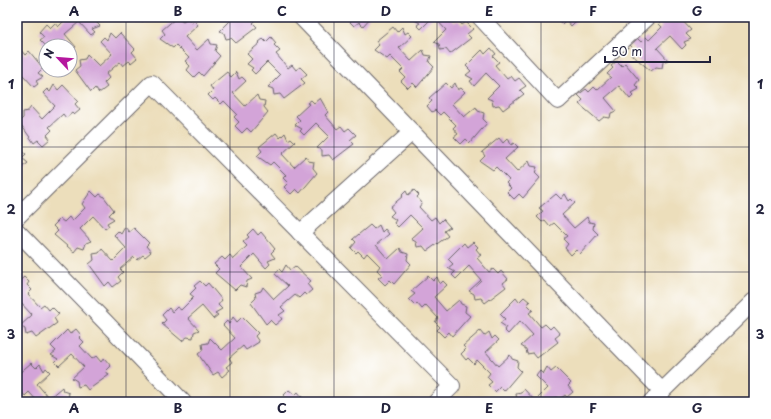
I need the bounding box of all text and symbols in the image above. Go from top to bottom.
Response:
text: A [69,1,79,20]
text: B [174,1,183,20]
text: C [277,1,287,20]
text: D [381,1,391,20]
text: E [485,1,493,20]
text: F [589,1,597,20]
text: G [692,1,702,20]
north arrow [38,38,78,78]
scale bar [605,38,710,64]
text: 50 m [611,42,642,60]
text: N [39,45,58,61]
text: 1 [8,74,14,93]
text: 1 [757,74,763,93]
text: 2 [6,199,16,218]
text: 2 [755,199,765,218]
text: 3 [7,324,16,343]
text: 3 [756,324,765,343]
text: A [69,398,79,417]
text: B [174,398,183,417]
text: C [277,398,287,417]
text: D [381,398,391,417]
text: E [485,398,493,417]
text: F [589,398,597,417]
text: G [692,398,702,417]

